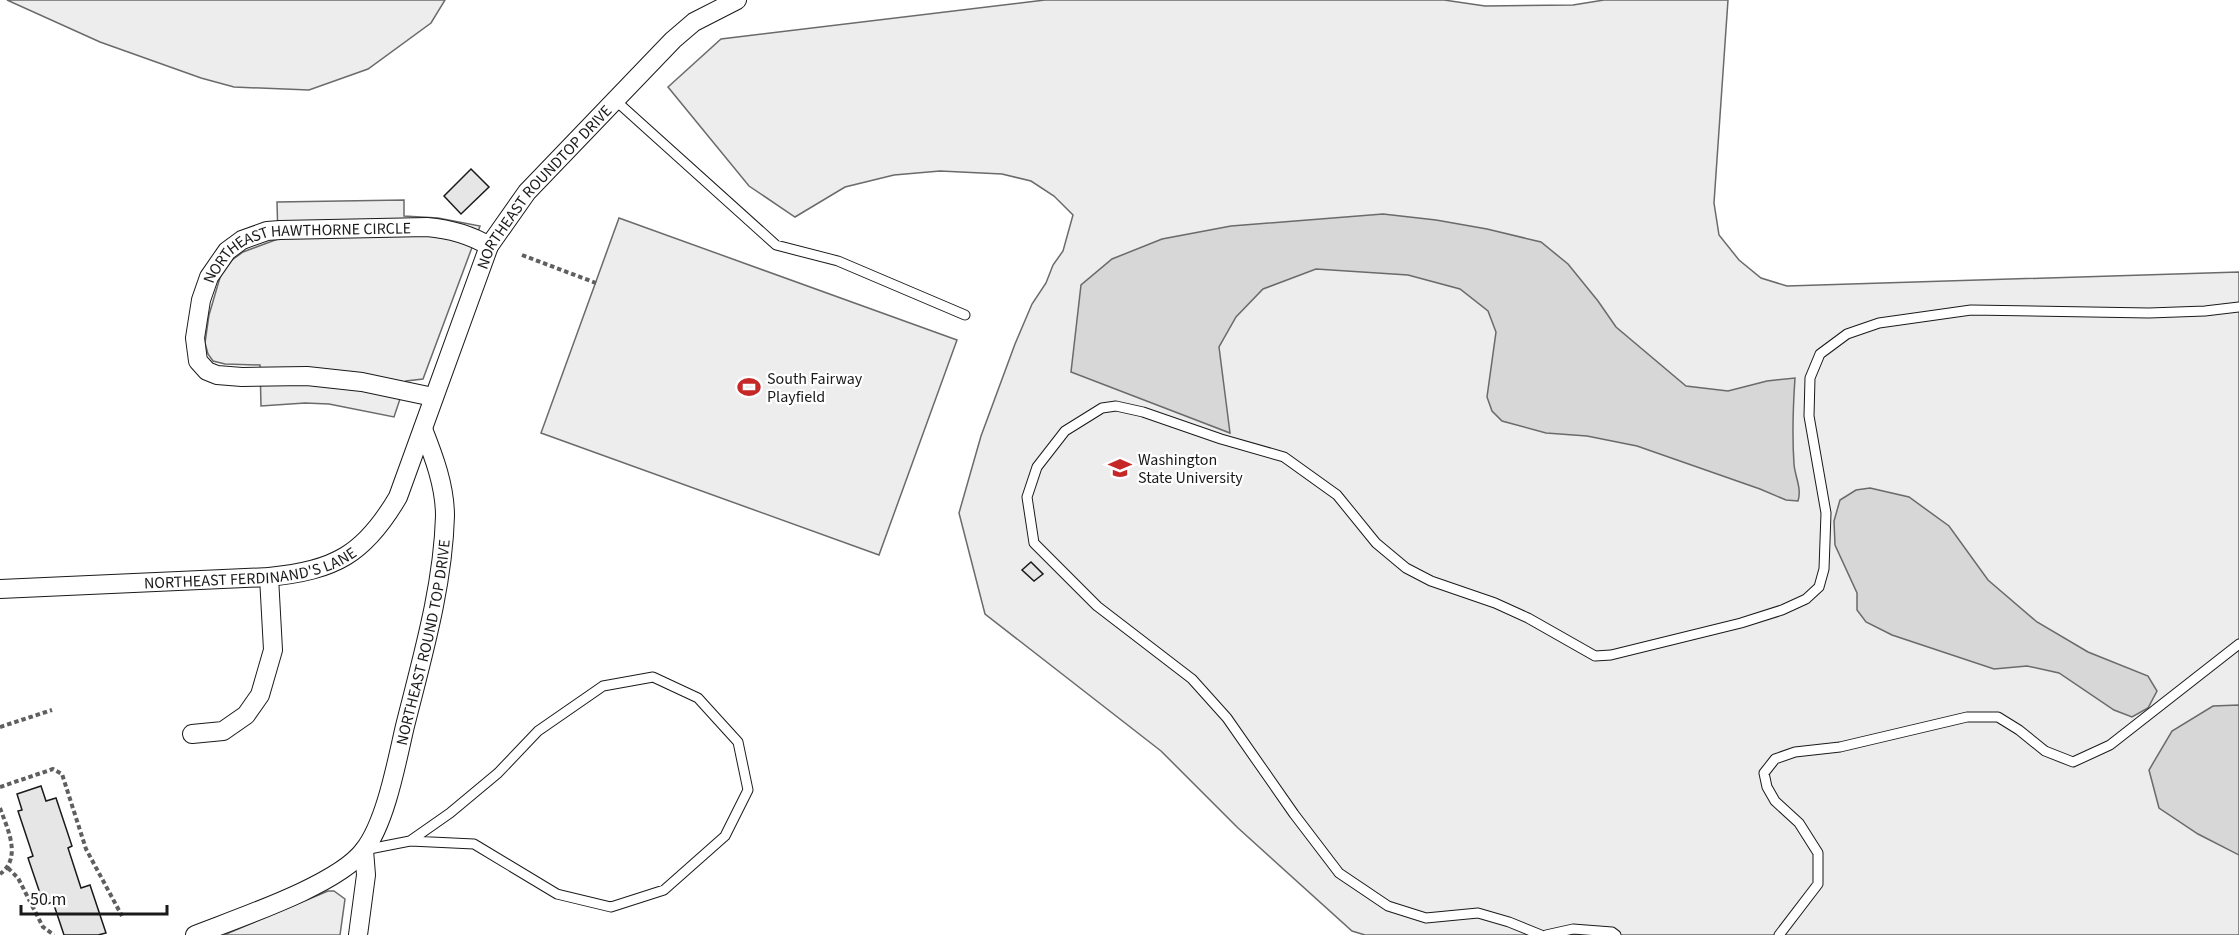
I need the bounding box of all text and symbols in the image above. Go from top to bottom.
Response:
street label: NORTHEAST ROUNDTOP DRIVE [472,100,617,272]
street label: NORTHEAST HAWTHORNE CIRCLE [198,217,411,286]
place label: South Fairway Playfield [767,368,863,408]
sports icon: South Fairway Playfield [736,374,762,400]
place label: Washington State University [1138,449,1243,489]
school or university icon: Washington State University [1107,455,1133,481]
street label: NORTHEAST ROUND TOP DRIVE [391,538,456,748]
street label: NORTHEAST FERDINAND'S LANE [144,542,361,595]
scale bar [21,878,166,916]
text: 50 m [30,887,66,912]

